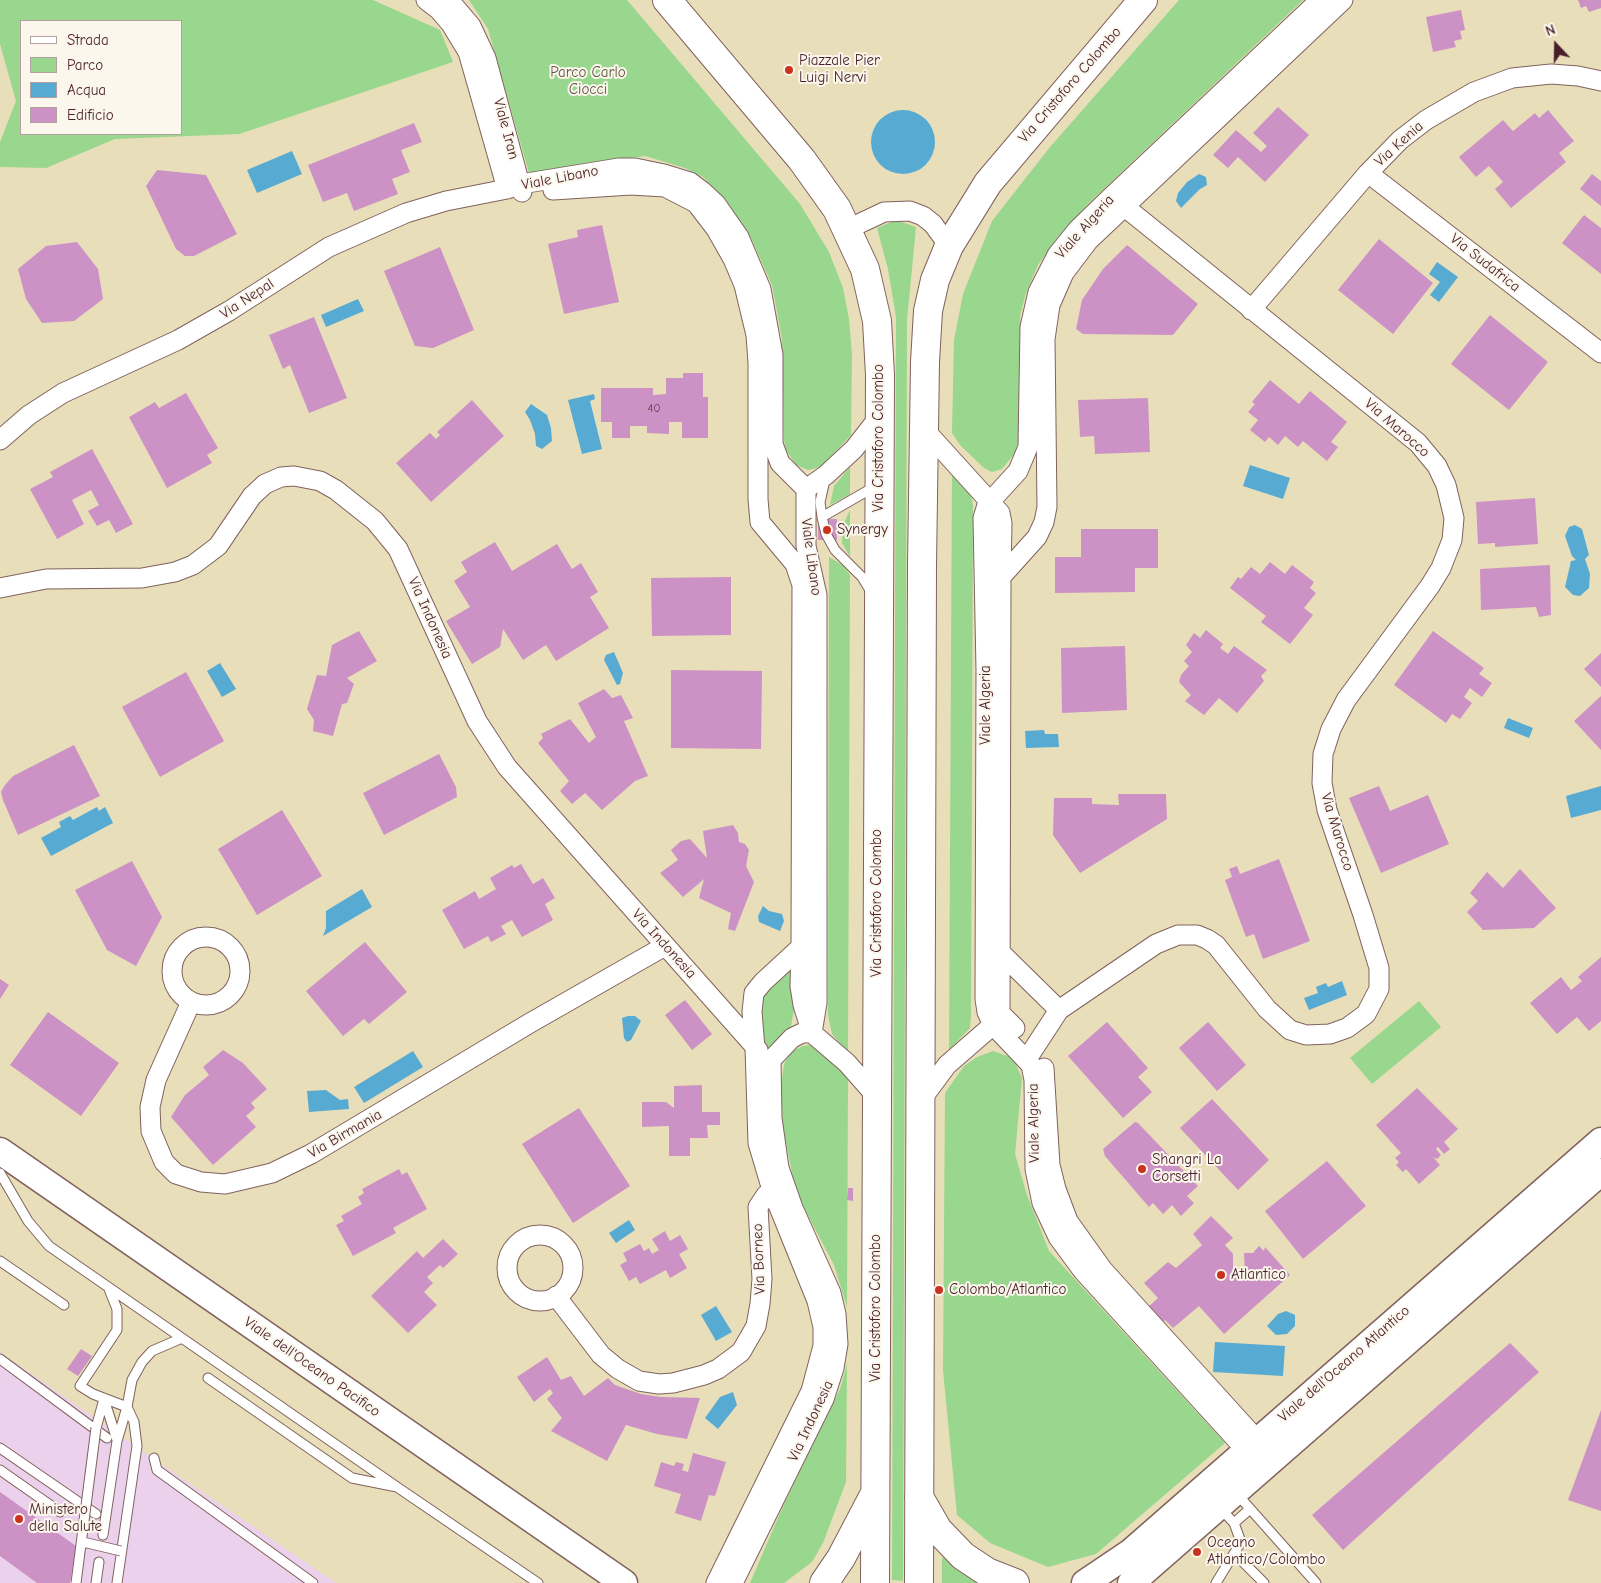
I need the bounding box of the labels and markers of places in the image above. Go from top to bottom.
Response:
place label: Piazzale Pier Luigi Nervi [799,52,880,87]
marker: Piazzale Pier Luigi Nervi [783,64,795,76]
place label: Synergy [837,521,888,539]
marker: Synergy [821,524,833,536]
place label: Shangri La Corsetti [1152,1151,1222,1186]
marker: Shangri La Corsetti [1136,1163,1148,1175]
place label: Atlantico [1231,1266,1286,1284]
marker: Atlantico [1215,1269,1227,1281]
place label: Colombo/Atlantico [949,1281,1066,1299]
marker: Colombo/Atlantico [933,1284,945,1296]
place label: Ministero della Salute [29,1501,102,1536]
marker: Ministero della Salute [13,1513,25,1525]
place label: Oceano Atlantico/Colombo [1207,1534,1325,1569]
marker: Oceano Atlantico/Colombo [1191,1546,1203,1558]

